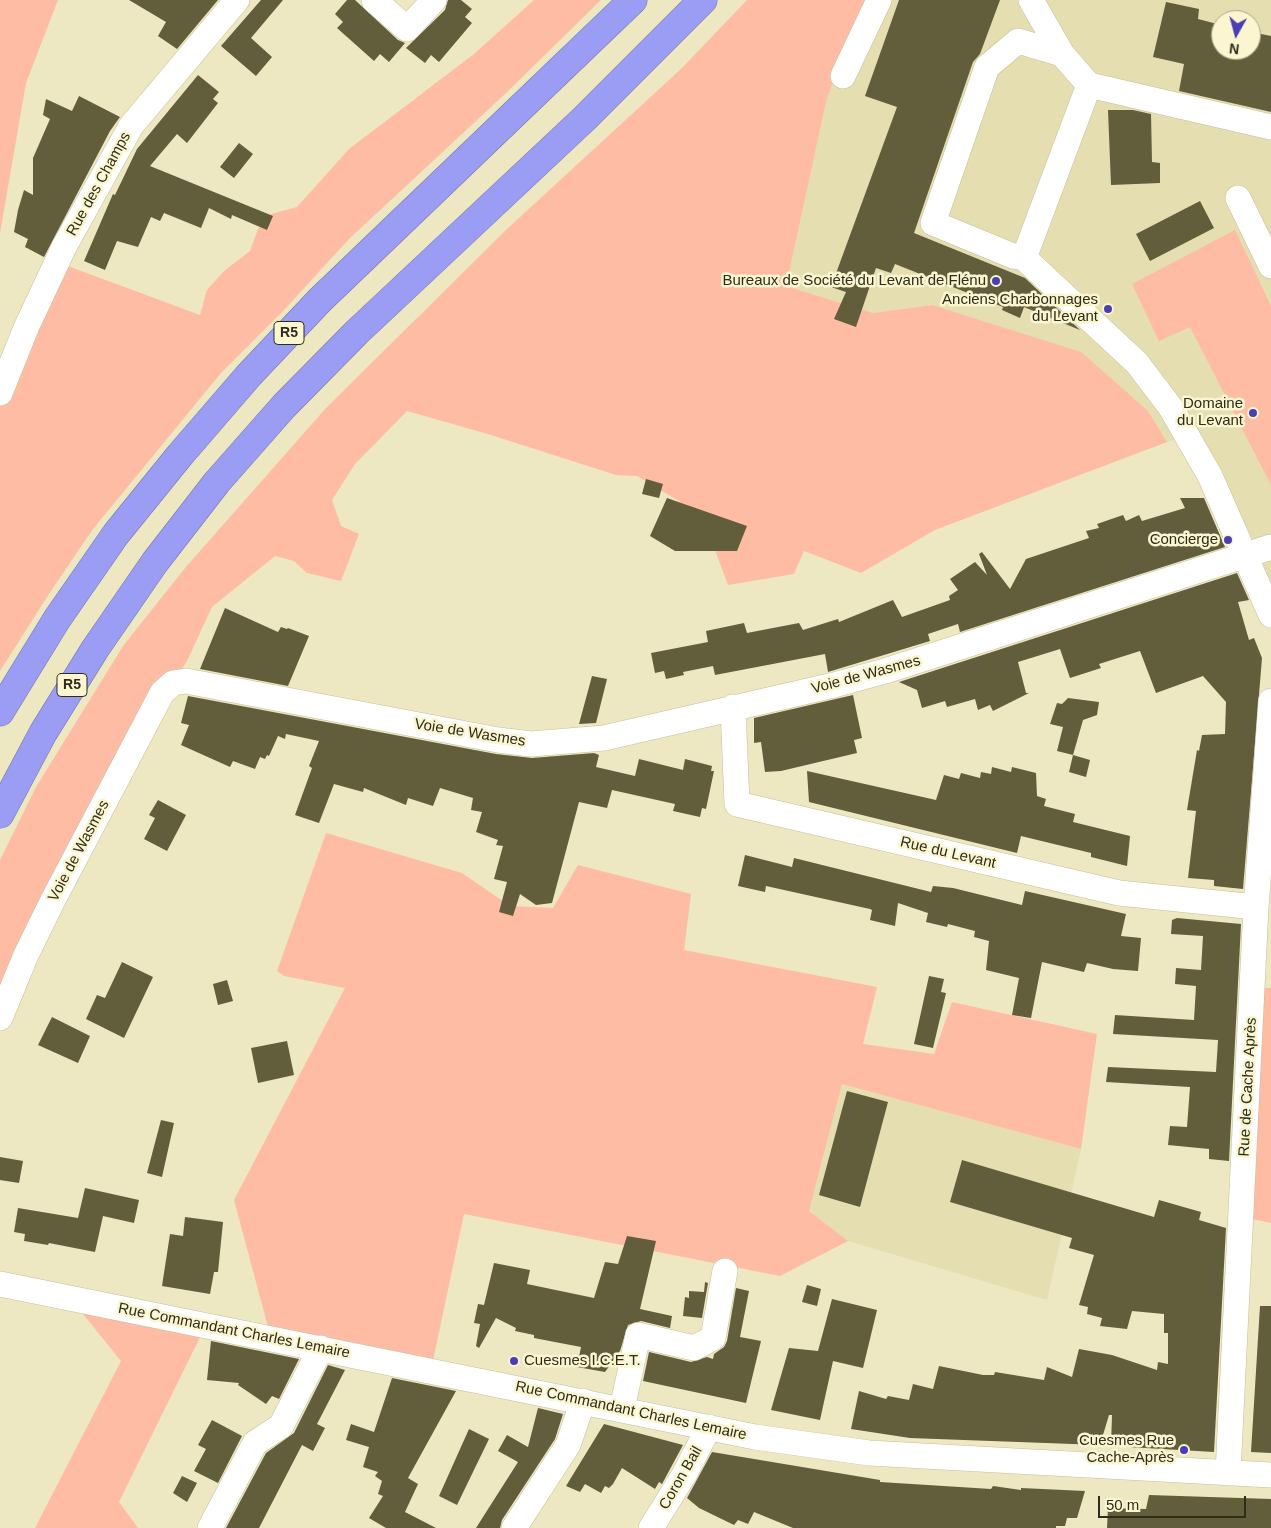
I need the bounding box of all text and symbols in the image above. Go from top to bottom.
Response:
north arrow [1211,10,1261,60]
text: N [1228,40,1240,57]
street label: Rue des Champs [63,129,135,239]
place label: Bureaux de Société du Levant de Flénu [722,272,986,290]
marker: Bureaux de Société du Levant de Flénu [990,275,1002,287]
place label: Anciens Charbonnages du Levant [942,291,1098,326]
marker: Anciens Charbonnages du Levant [1102,303,1114,315]
road number: R5 [274,322,304,344]
place label: Domaine du Levant [1177,395,1243,430]
marker: Domaine du Levant [1247,407,1259,419]
place label: Concierge [1150,531,1218,549]
marker: Concierge [1222,534,1234,546]
street label: Voie de Wasmes [810,652,922,698]
road number: R5 [57,674,87,696]
street label: Voie de Wasmes [413,715,527,751]
street label: Voie de Wasmes [45,797,113,905]
street label: Rue du Levant [898,833,998,873]
street label: Rue de Cache Après [1235,1017,1261,1157]
street label: Rue Commandant Charles Lemaire [116,1300,352,1362]
place label: Cuesmes I.C.E.T. [524,1352,641,1370]
marker: Cuesmes I.C.E.T. [508,1355,520,1367]
street label: Rue Commandant Charles Lemaire [514,1378,748,1444]
place label: Cuesmes Rue Cache-Après [1079,1432,1174,1467]
street label: Coron Bail [656,1443,706,1513]
marker: Cuesmes Rue Cache-Après [1178,1444,1190,1456]
scale bar [1101,1486,1248,1518]
text: 50 m [1106,1496,1139,1513]

